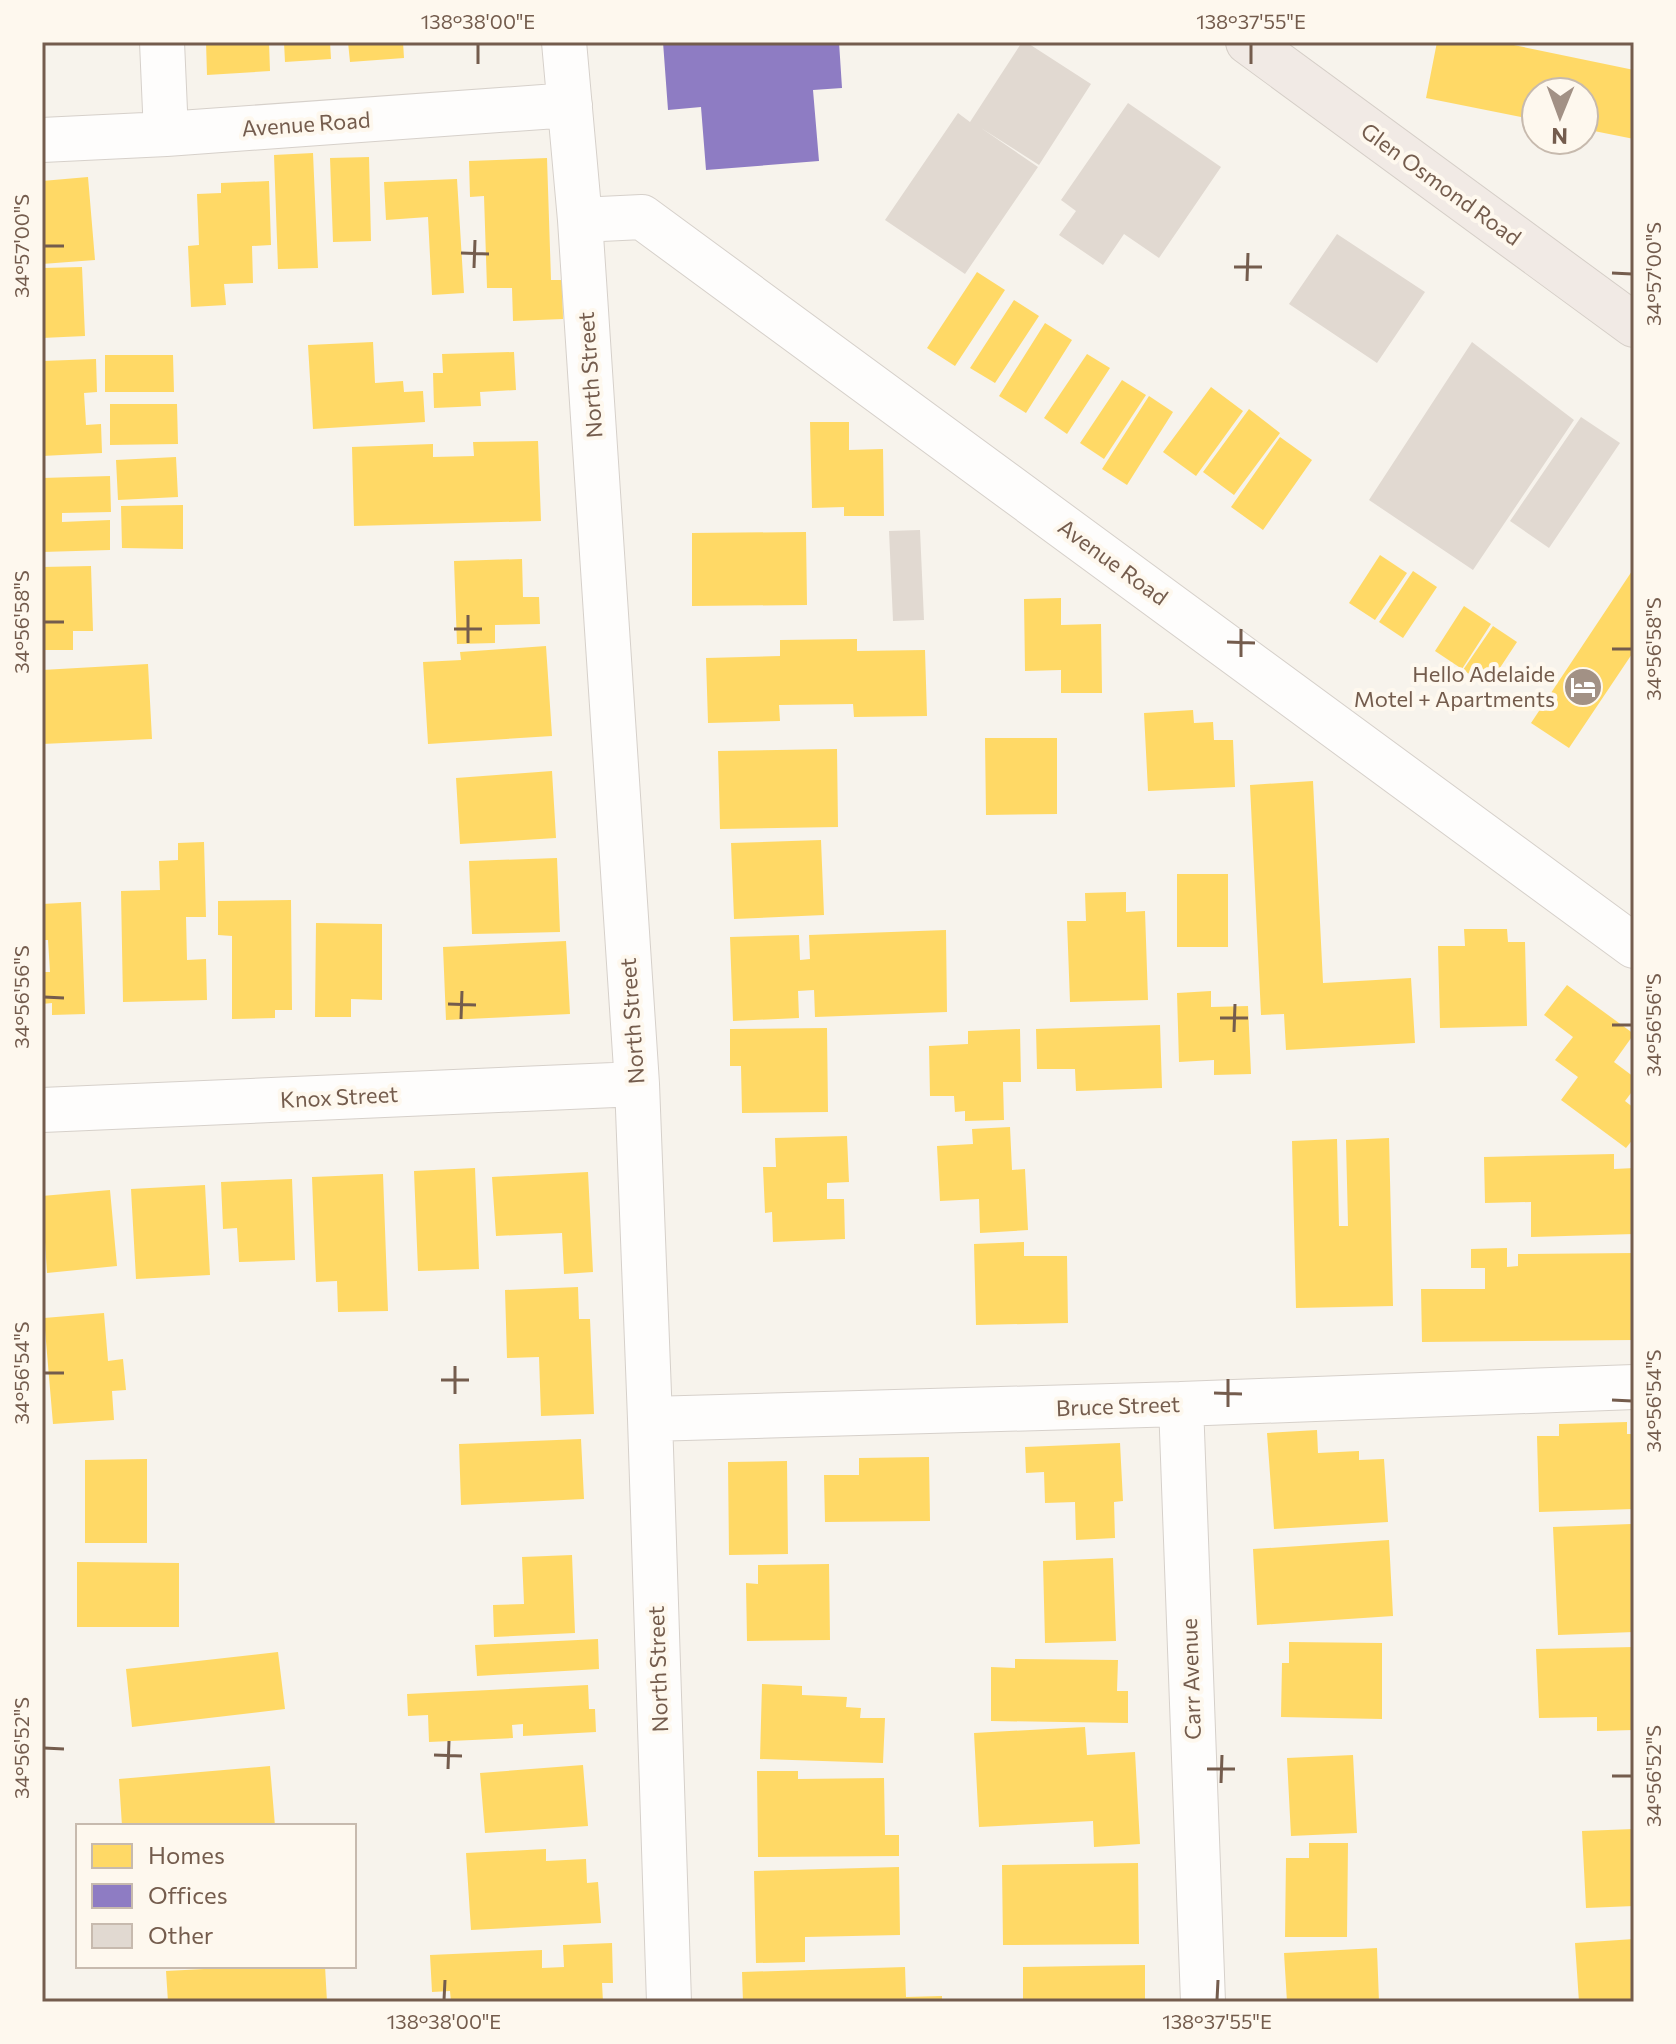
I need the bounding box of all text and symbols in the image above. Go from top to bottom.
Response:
text: 138°38'00"E [421,9,535,33]
text: 138°37'55"E [1196,9,1306,33]
north arrow [1520,76,1600,156]
street label: Avenue Road [241,106,371,141]
street label: Glen Osmond Road [1356,116,1527,251]
text: N [1551,123,1568,150]
text: 34°57'00"S [9,194,33,298]
text: 34°57'00"S [1641,222,1665,326]
street label: North Street [572,311,607,439]
street label: Avenue Road [1053,513,1173,610]
text: 34°56'58"S [9,570,33,674]
text: 34°56'58"S [1641,597,1665,701]
place label: Hello Adelaide Motel + Apartments [1354,660,1555,712]
hotel icon: Hello Adelaide Motel + Apartments [1562,666,1604,708]
text: 34°56'56"S [9,945,33,1049]
street label: North Street [614,957,649,1085]
text: 34°56'56"S [1641,973,1665,1077]
street label: Knox Street [279,1080,399,1113]
text: 34°56'54"S [9,1321,33,1425]
text: 34°56'54"S [1641,1349,1665,1453]
street label: Bruce Street [1055,1390,1180,1421]
street label: North Street [642,1605,673,1733]
street label: Carr Avenue [1175,1618,1206,1740]
text: 34°56'52"S [9,1697,33,1799]
text: 34°56'52"S [1641,1725,1665,1827]
legend [76,1824,356,1968]
text: Homes [148,1840,225,1869]
text: Offices [148,1880,228,1909]
text: Other [148,1920,214,1949]
text: 138°38'00"E [387,2009,501,2033]
text: 138°37'55"E [1162,2009,1272,2033]

